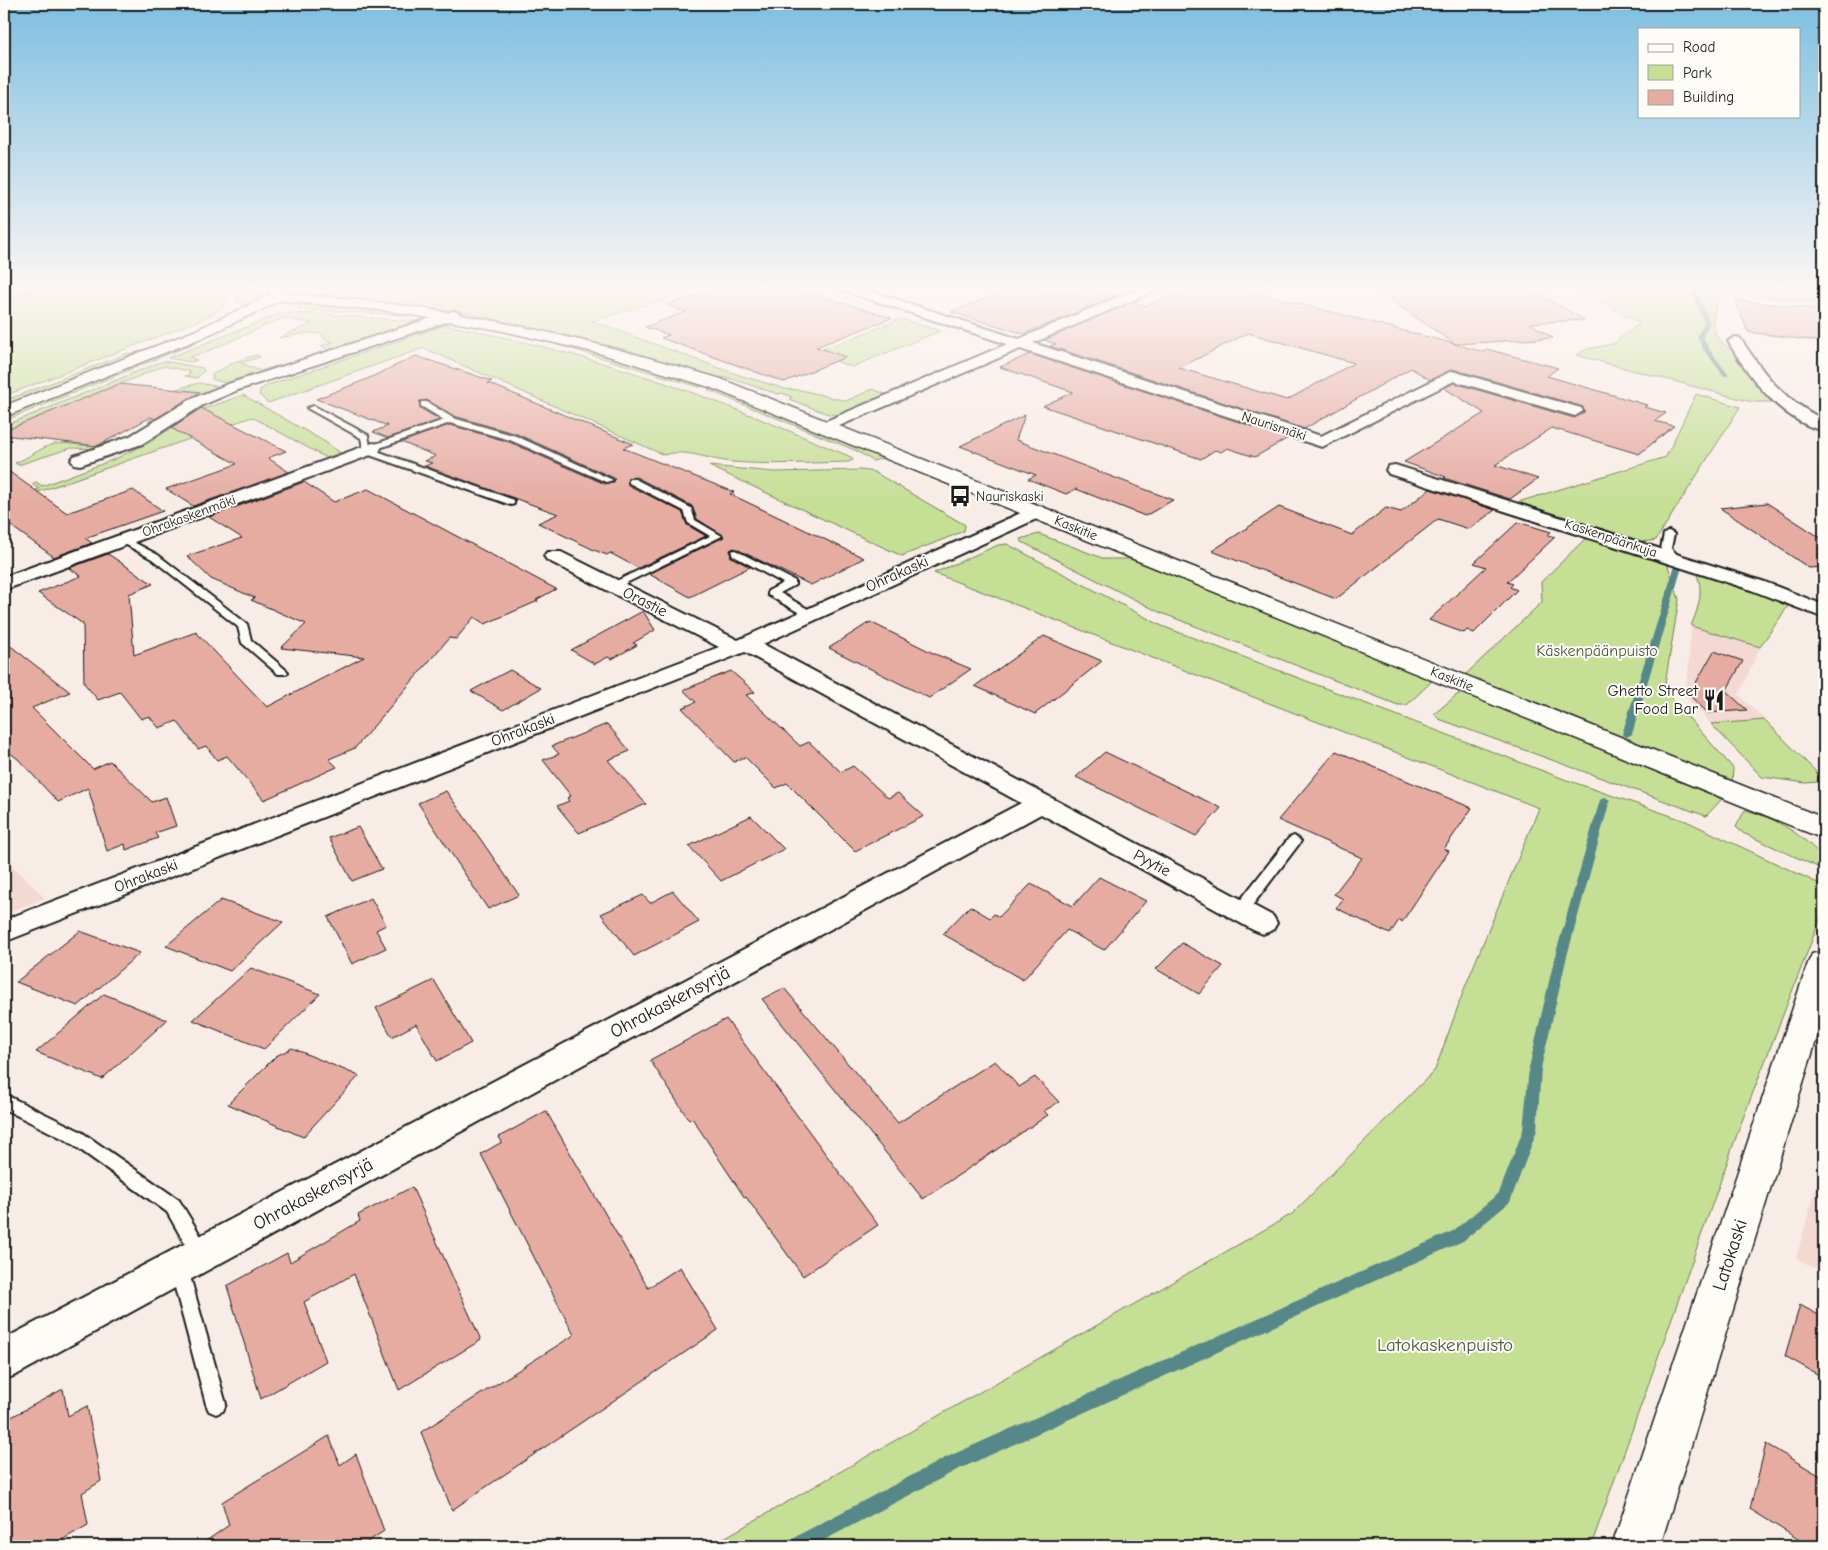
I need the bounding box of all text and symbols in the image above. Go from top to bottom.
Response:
legend [1638,28,1800,118]
text: Road [1683,38,1715,56]
text: Park [1683,64,1712,82]
text: Building [1683,88,1734,106]
street label: Naurismäki [1240,408,1308,444]
bus stop icon: Nauriskaski [947,483,973,509]
place label: Nauriskaski [976,488,1044,505]
street label: Ohrakaskenmäki [140,491,238,541]
street label: Kaskitie [1052,512,1100,544]
street label: Kaskenpäänkuja [1563,515,1659,561]
street label: Ohrakaski [863,552,931,596]
street label: Orastie [620,583,670,621]
park label: Käskenpäänpuisto [1536,642,1658,660]
street label: Kaskitie [1428,663,1476,695]
place label: Ghetto Street Food Bar [1607,682,1699,718]
restaurant icon: Ghetto Street Food Bar [1701,687,1727,713]
street label: Ohrakaski [489,710,557,750]
street label: Pyytie [1130,846,1174,880]
street label: Ohrakaski [112,856,180,896]
street label: Ohrakaskensyrjä [606,961,734,1043]
street label: Ohrakaskensyrjä [249,1153,377,1235]
street label: Latokaski [1708,1216,1752,1294]
park label: Latokaskenpuisto [1377,1334,1513,1356]

